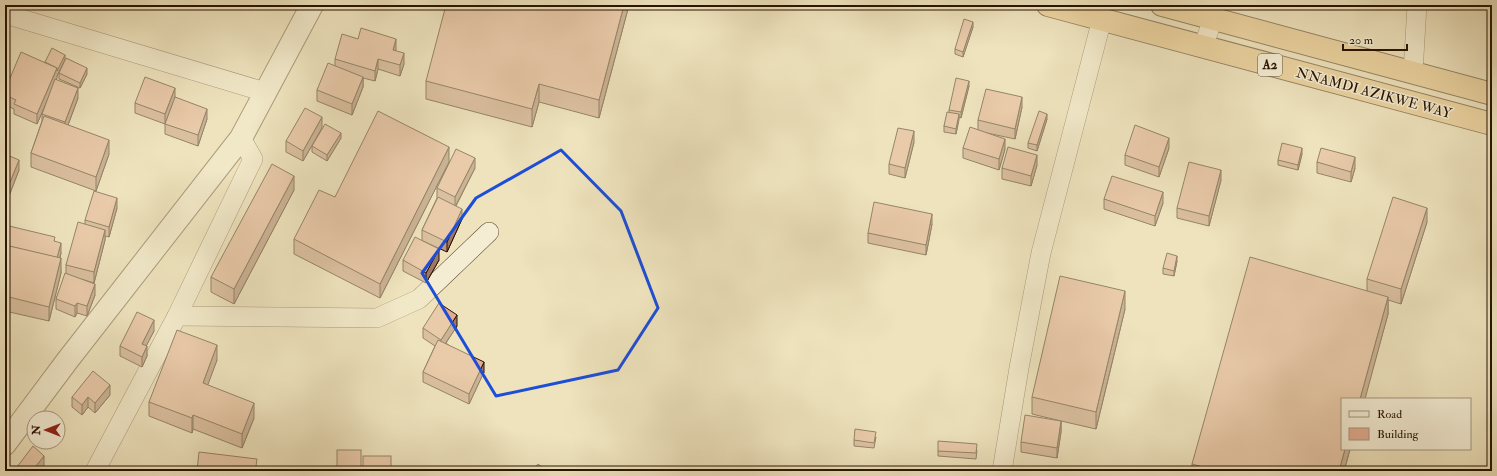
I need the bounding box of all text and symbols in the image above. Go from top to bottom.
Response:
scale bar [1343,26,1407,52]
text: 20 m [1349,33,1374,48]
road number: A2 [1258,54,1282,76]
street label: NNAMDI AZIKWE WAY [1294,64,1454,122]
legend [1341,398,1471,450]
text: Road [1377,407,1402,422]
north arrow [26,410,66,450]
text: N [30,424,43,436]
text: Building [1377,427,1420,442]

